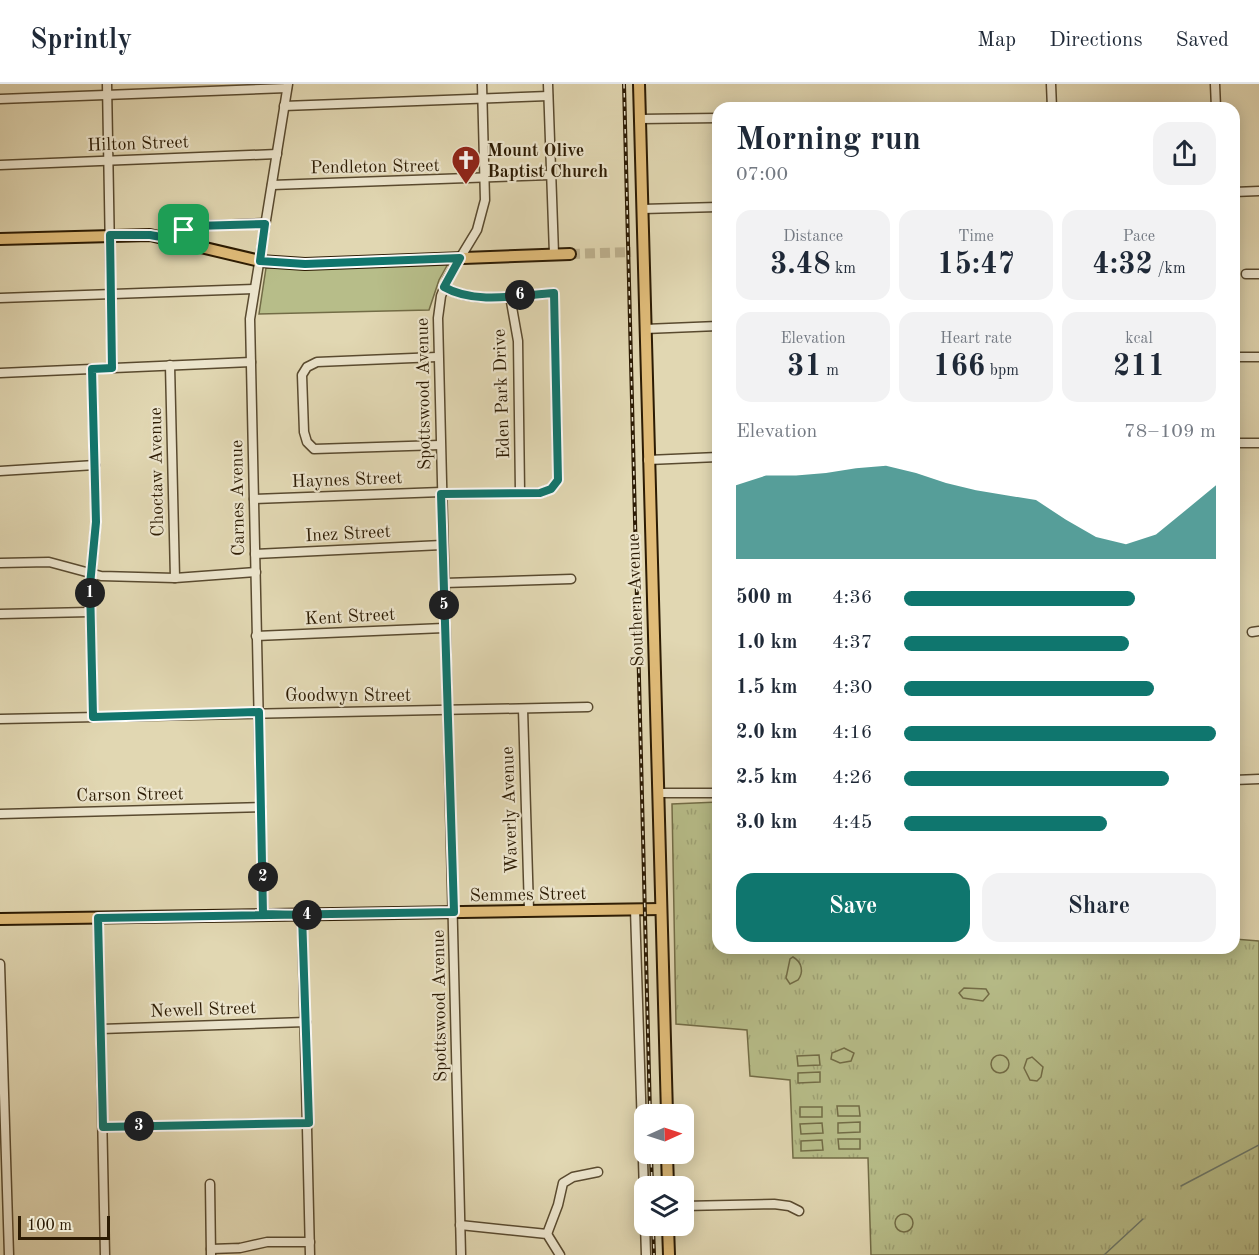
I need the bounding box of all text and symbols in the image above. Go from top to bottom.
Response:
text: Sprintly [30,27,132,55]
text: Map [977,30,1016,51]
text: Directions [1049,30,1143,51]
text: Saved [1176,30,1229,51]
button: share [1153,122,1216,185]
text: Morning run [736,124,921,157]
street label: Hilton Street [87,133,189,155]
place label: Mount Olive Baptist Church [487,142,608,181]
church icon: Mount Olive Baptist Church [450,144,482,186]
street label: Pendleton Street [310,157,440,177]
text: 07:00 [736,165,788,185]
pin [158,204,209,255]
icon: arrive [167,213,200,246]
text: Distance [783,229,843,245]
text: Time [958,229,994,245]
text: Pace [1123,229,1155,245]
text: 3.48 [770,250,831,280]
text: 15:47 [937,250,1015,280]
text: 4:32 [1092,250,1153,280]
text: km [831,261,856,277]
text: /km [1153,261,1186,277]
pin: 6 [505,280,535,310]
text: 6 [515,287,525,303]
street label: Spottswood Avenue [414,318,434,470]
street label: Eden Park Drive [491,329,513,459]
text: Elevation [780,331,846,347]
text: Heart rate [940,331,1012,347]
text: kcal [1125,331,1153,347]
text: 31 [787,352,822,382]
text: 166 [933,352,985,382]
text: 211 [1113,352,1165,382]
text: m [822,363,839,379]
text: bpm [985,363,1019,379]
street label: Choctaw Avenue [147,407,167,537]
text: Elevation [736,422,817,442]
text: 78–109 m [1124,422,1216,442]
street label: Carnes Avenue [228,440,248,556]
street label: Haynes Street [291,469,403,491]
street label: Inez Street [305,523,391,545]
street label: Southern Avenue [625,533,647,667]
pin: 1 [75,578,105,608]
text: 1 [85,585,95,601]
text: 500 m [736,588,792,608]
text: 4:36 [832,588,872,608]
pin: 5 [429,590,459,620]
text: 5 [439,597,449,613]
street label: Kent Street [304,606,396,628]
text: 1.0 km [736,633,798,653]
text: 4:37 [832,633,872,653]
text: 1.5 km [736,678,798,698]
text: 4:30 [832,678,872,698]
street label: Goodwyn Street [285,687,411,705]
text: 2.0 km [736,723,798,743]
text: 4:16 [832,723,872,743]
street label: Waverly Avenue [499,746,521,874]
text: 2.5 km [736,768,798,788]
text: 4:26 [832,768,872,788]
street label: Carson Street [76,785,184,805]
text: 3.0 km [736,813,798,833]
text: 4:45 [832,813,872,833]
pin: 2 [248,862,278,892]
text: 2 [258,869,268,885]
button: Save [736,873,970,942]
button: Share [982,873,1216,942]
street label: Semmes Street [469,885,587,905]
pin: 4 [292,900,322,930]
text: 4 [302,907,312,923]
street label: Spottswood Avenue [430,930,450,1082]
street label: Newell Street [150,999,256,1021]
north arrow [634,1104,694,1164]
map controls [634,1104,694,1236]
pin: 3 [124,1111,154,1141]
text: 3 [134,1118,144,1134]
button: layers [634,1176,694,1236]
scale bar [18,1213,110,1240]
text: 100 m [27,1218,72,1234]

